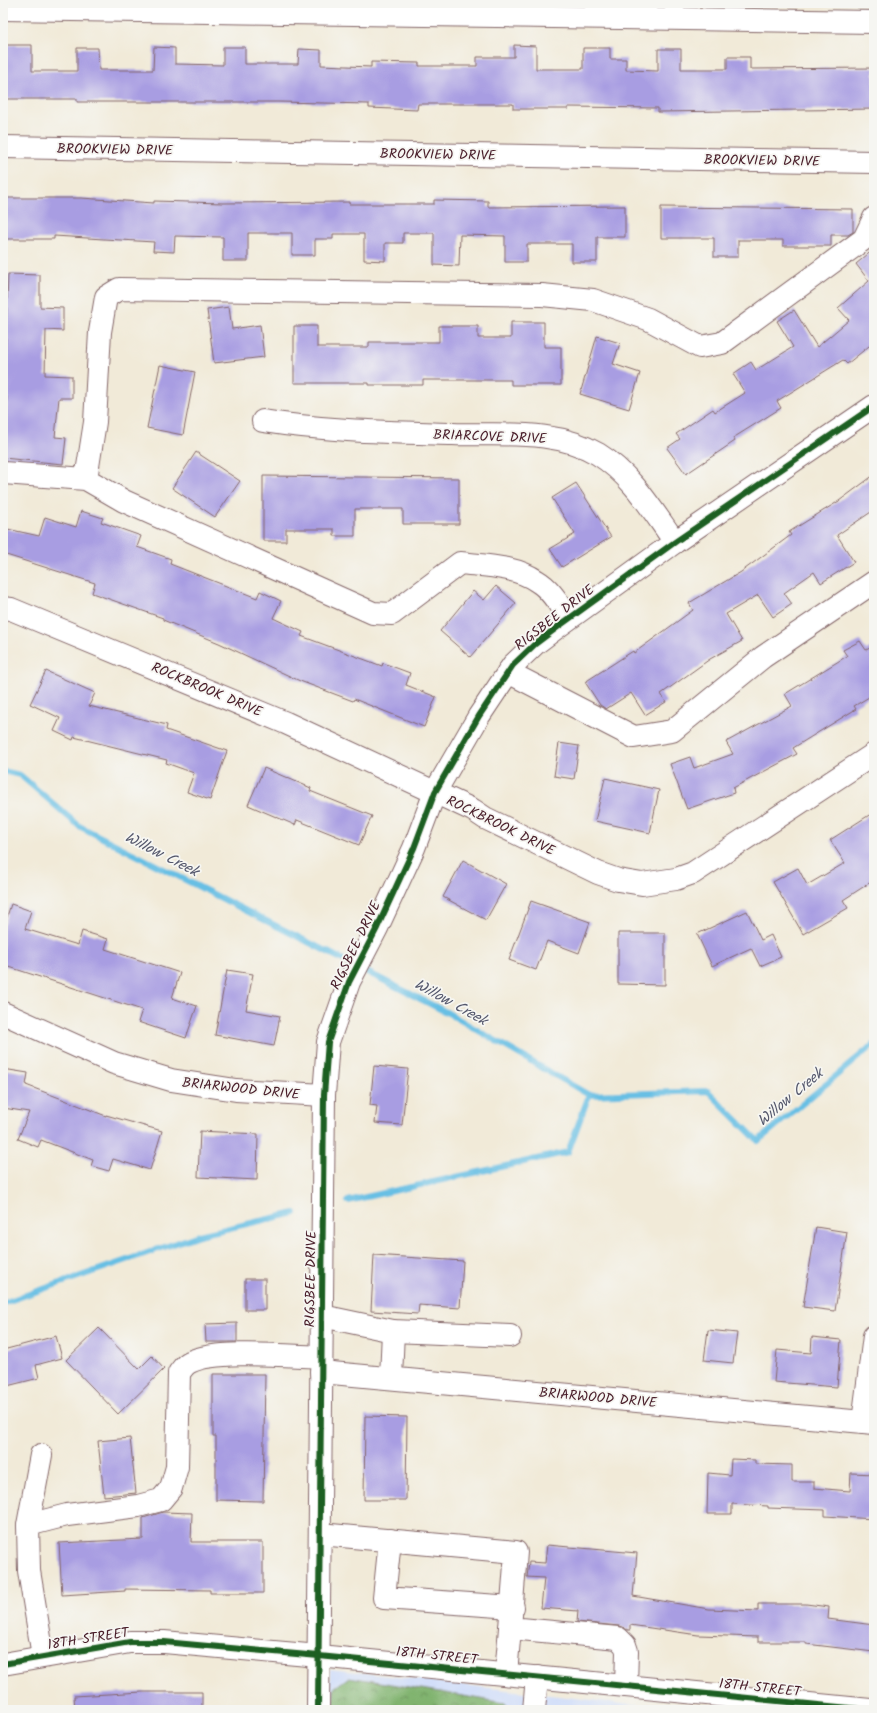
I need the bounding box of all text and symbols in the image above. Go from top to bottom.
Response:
street label: BROOKVIEW DRIVE [57,138,174,162]
street label: BROOKVIEW DRIVE [380,143,497,167]
street label: BROOKVIEW DRIVE [704,149,821,173]
street label: BRIARCOVE DRIVE [433,424,548,450]
street label: RIGSBEE DRIVE [510,579,600,656]
street label: ROCKBROOK DRIVE [148,657,266,724]
street label: ROCKBROOK DRIVE [442,790,559,862]
water label: Willow Creek [120,826,204,885]
street label: RIGSBEE DRIVE [325,896,387,994]
water label: Willow Creek [410,973,493,1034]
water label: Willow Creek [752,1062,831,1133]
street label: BRIARWOOD DRIVE [181,1072,302,1106]
street label: RIGSBEE DRIVE [299,1230,323,1328]
street label: BRIARWOOD DRIVE [538,1382,658,1414]
street label: 18TH STREET [46,1621,132,1656]
street label: 18TH STREET [395,1641,480,1671]
street label: 18TH STREET [718,1673,803,1703]

